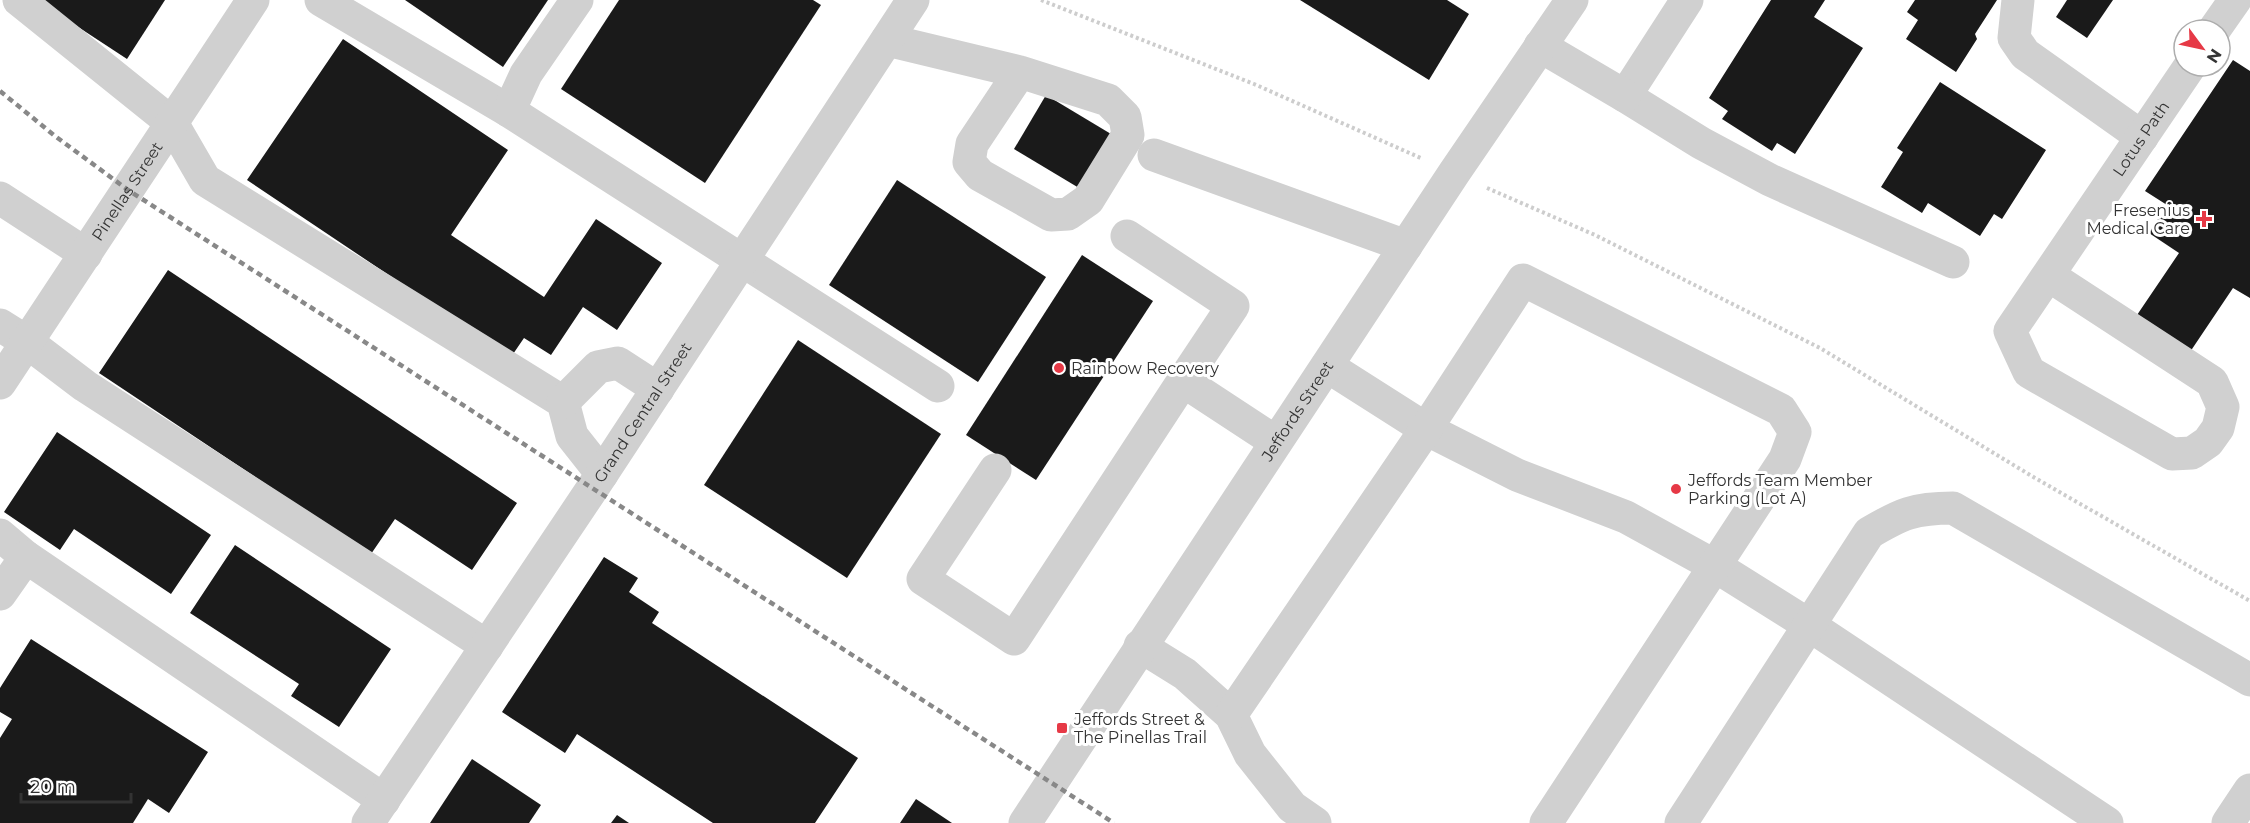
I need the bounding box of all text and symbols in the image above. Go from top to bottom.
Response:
north arrow [2172,18,2232,78]
text: N [2203,45,2226,66]
street label: Lotus Path [2108,97,2173,180]
street label: Pinellas Street [87,138,167,244]
place label: Fresenius Medical Care [2086,201,2190,238]
marker: Fresenius Medical Care [2195,210,2213,228]
street label: Grand Central Street [590,338,696,486]
street label: Jeffords Street [1257,357,1337,465]
place label: Rainbow Recovery [1071,359,1219,378]
marker: Rainbow Recovery [1052,361,1066,375]
place label: Jeffords Team Member Parking (Lot A) [1687,471,1873,508]
marker: Jeffords Team Member Parking (Lot A) [1669,482,1683,496]
place label: Jeffords Street & The Pinellas Trail [1073,710,1207,747]
marker: Jeffords Street & The Pinellas Trail [1055,721,1069,735]
scale bar [21,766,130,804]
text: 20 m [30,776,76,798]

